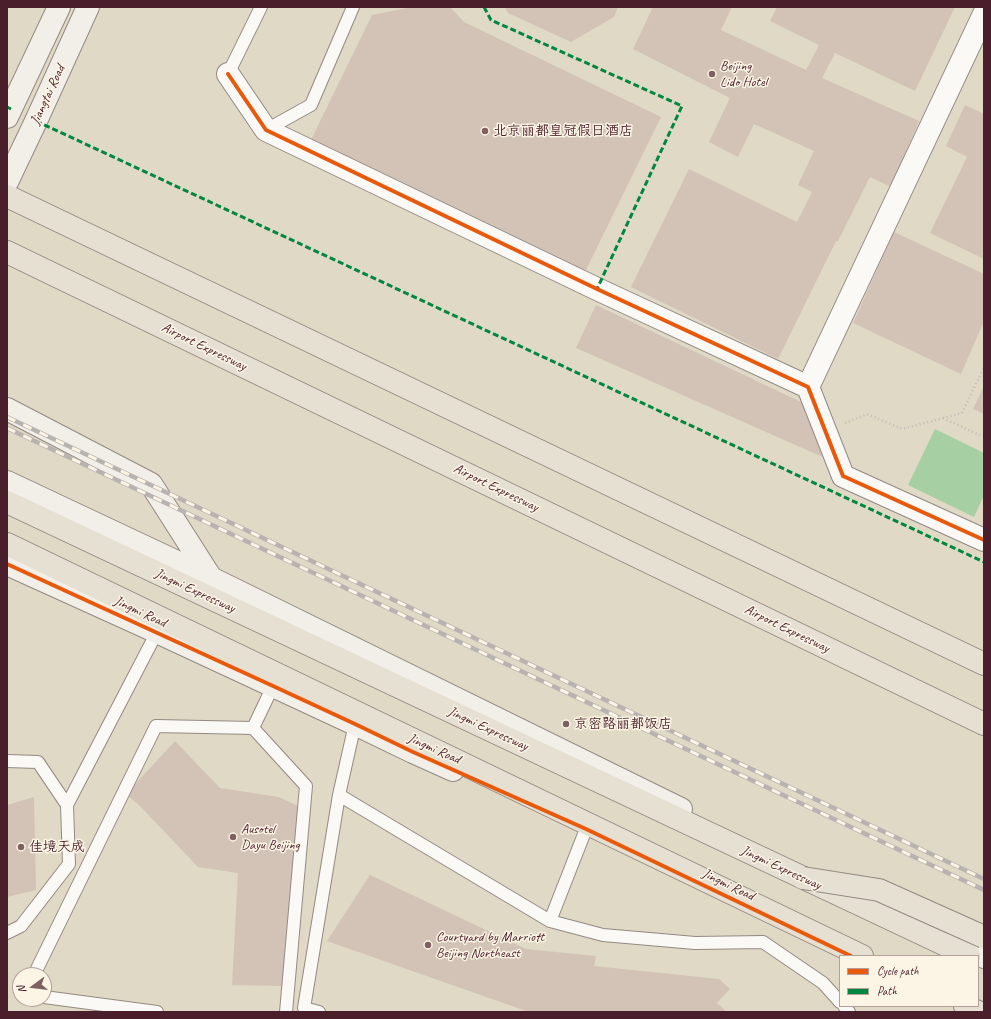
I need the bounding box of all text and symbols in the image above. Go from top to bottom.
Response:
place label: Beijing Lido Hotel [720,58,767,90]
street label: Jiangtai Road [27,63,69,127]
marker: Beijing Lido Hotel [707,69,717,79]
place label: 北京丽都皇冠假日酒店 [493,123,633,139]
marker: 北京丽都皇冠假日酒店 [480,126,490,136]
street label: Airport Expressway [159,319,249,375]
street label: Airport Expressway [451,460,541,516]
street label: Jingmi Expressway [152,565,238,617]
street label: Jingmi Road [111,593,169,631]
street label: Airport Expressway [742,601,832,657]
street label: Jingmi Expressway [445,703,531,755]
place label: 京密路丽都饭店 [574,716,672,732]
marker: 京密路丽都饭店 [561,719,571,729]
street label: Jingmi Road [405,730,463,768]
place label: Ausotel Dayu Beijing [241,821,299,854]
marker: Ausotel Dayu Beijing [228,832,238,842]
place label: 佳境天成 [29,839,85,855]
marker: 佳境天成 [16,842,26,852]
street label: Jingmi Expressway [738,842,824,894]
street label: Jingmi Road [699,865,757,905]
place label: Courtyard by Marriott Beijing Northeast [436,929,544,962]
marker: Courtyard by Marriott Beijing Northeast [423,940,433,950]
legend [839,955,979,1007]
text: Cycle path [877,963,919,979]
north arrow [12,967,52,1007]
text: Path [877,983,897,999]
text: N [14,985,29,995]

